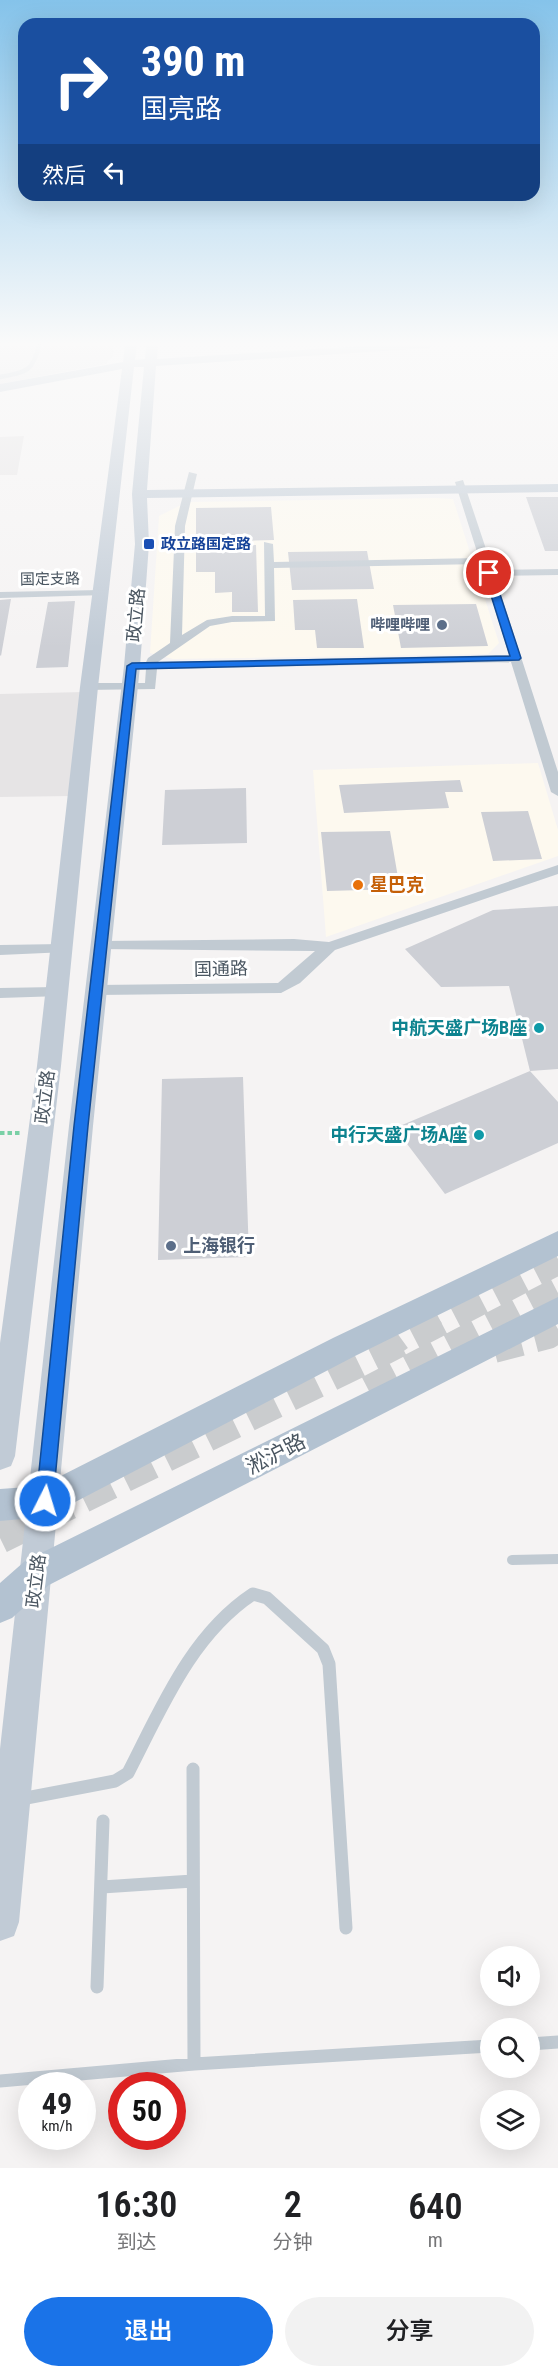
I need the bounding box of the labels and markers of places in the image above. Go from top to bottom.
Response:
place label: 政立路国定路 [161,535,251,553]
marker: 政立路国定路 [142,537,156,551]
pin [463,547,514,598]
place label: 哔哩哔哩 [370,616,430,634]
marker: 哔哩哔哩 [435,618,449,632]
place label: 星巴克 [370,874,424,895]
marker: 星巴克 [351,878,365,892]
place label: 中航天盛广场B座 [391,1017,527,1038]
marker: 中航天盛广场B座 [532,1021,546,1035]
place label: 中行天盛广场A座 [330,1124,467,1145]
marker: 中行天盛广场A座 [472,1128,486,1142]
place label: 上海银行 [183,1235,255,1256]
marker: 上海银行 [164,1239,178,1253]

